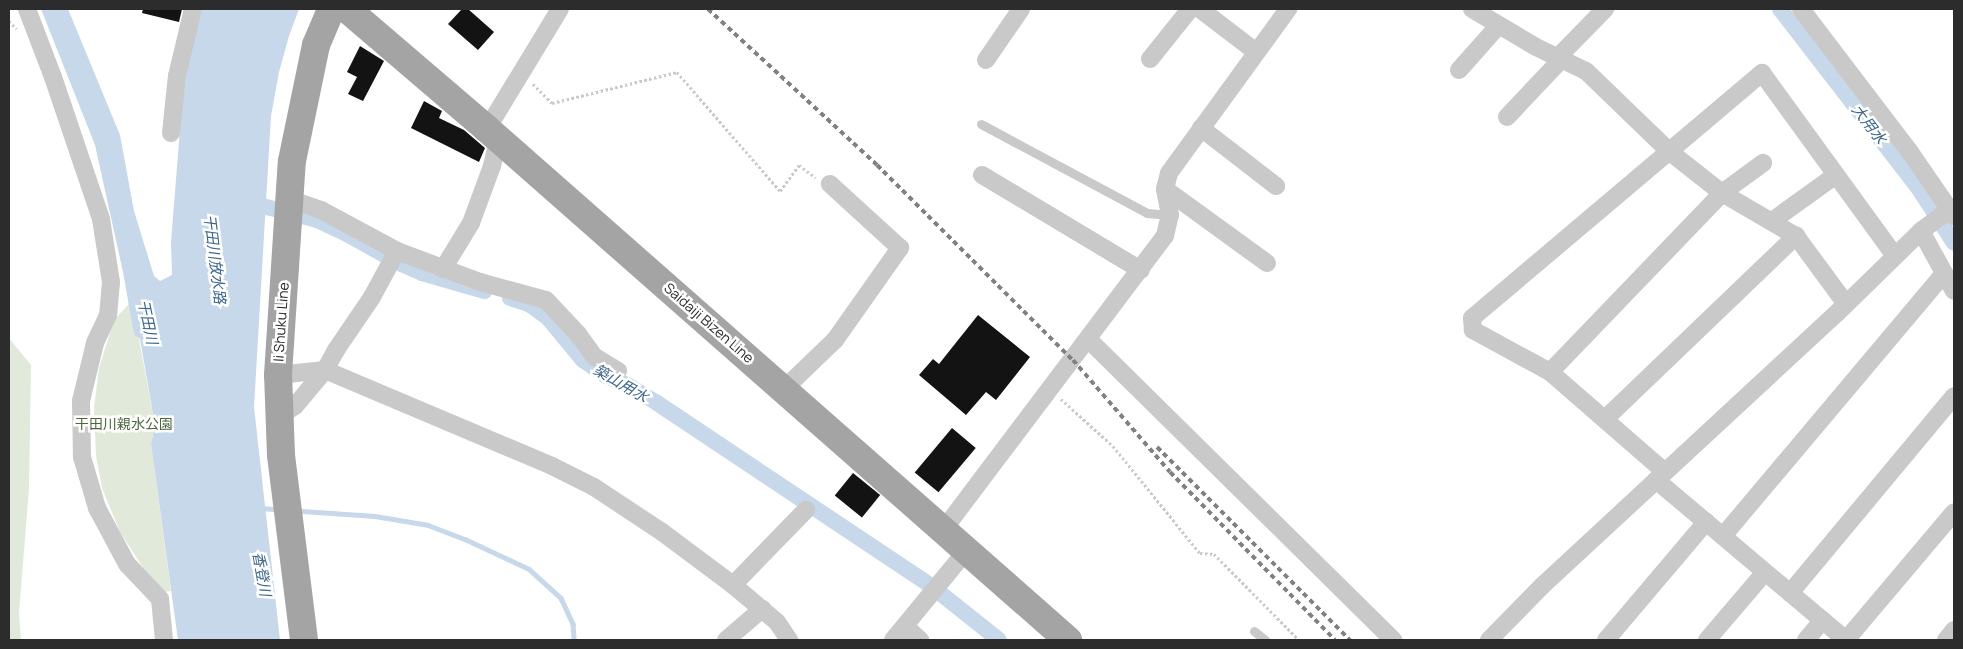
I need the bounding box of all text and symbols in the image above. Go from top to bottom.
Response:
water label: 大用水 [1848,101,1890,147]
water label: 干田川放水路 [201,213,229,305]
street label: Saidaiji Bizen Line [661,280,757,366]
street label: Ii Shuku Line [270,282,292,362]
water label: 干田川 [135,298,161,346]
water label: 築山用水 [591,360,651,406]
park label: 干田川親水公園 [75,416,173,432]
water label: 香登川 [249,550,275,598]

